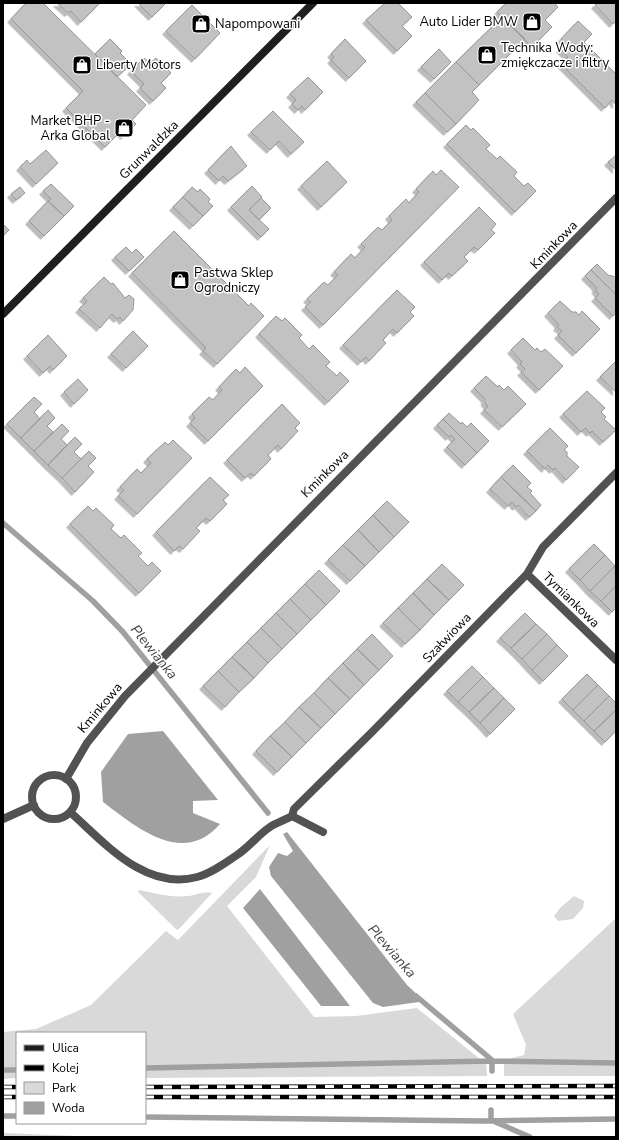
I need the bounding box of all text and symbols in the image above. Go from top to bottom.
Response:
shop icon: Auto Lider BMW [521,11,543,33]
shop icon: Napompowani [190,13,212,35]
place label: Auto Lider BMW [419,13,518,31]
place label: Napompowani [215,15,300,33]
place label: Technika Wody: zmiękczacze i filtry [501,39,609,72]
shop icon: Technika Wody: zmiękczacze i filtry [476,44,498,66]
shop icon: Liberty Motors [71,54,93,76]
place label: Liberty Motors [96,56,181,74]
place label: Market BHP - Arka Global [30,112,110,145]
street label: Grunwaldzka [115,116,183,184]
shop icon: Market BHP - Arka Global [113,117,135,139]
street label: Kminkowa [526,217,582,273]
place label: Pastwa Sklep Ogrodniczy [194,264,273,297]
shop icon: Pastwa Sklep Ogrodniczy [169,269,191,291]
street label: Kminkowa [297,446,353,502]
street label: Tymiankowa [538,568,604,632]
street label: Szałwiowa [419,609,475,667]
water label: Plewianka [126,621,182,683]
street label: Kminkowa [74,679,126,737]
water label: Plewianka [363,920,421,982]
legend [16,1032,146,1124]
text: Ulica [52,1040,79,1056]
text: Kolej [52,1060,79,1076]
text: Park [52,1080,77,1096]
text: Woda [52,1100,85,1116]

